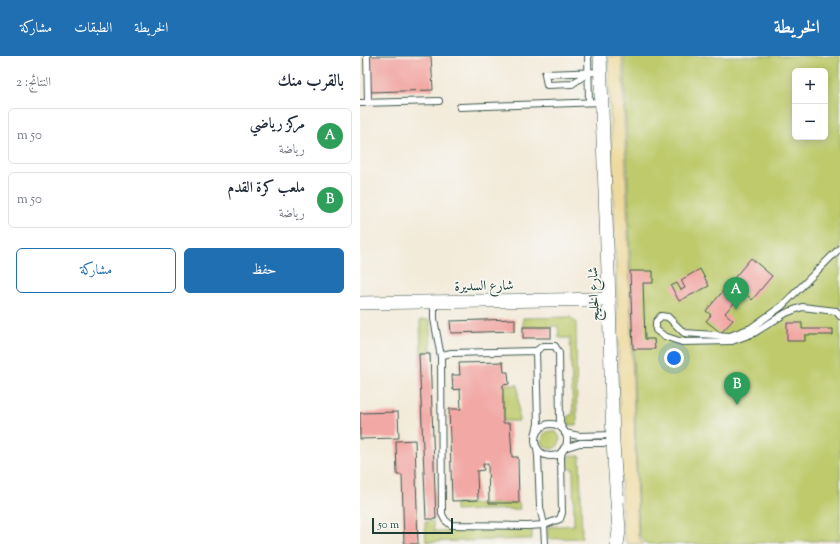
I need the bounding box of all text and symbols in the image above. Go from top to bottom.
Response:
text: الخريطة [774,15,820,42]
text: مشاركة [20,19,52,39]
text: الطبقات [74,19,112,39]
text: الخريطة [134,19,168,39]
map controls [792,68,828,140]
button: + [792,68,828,104]
text: بالقرب منك [278,70,344,94]
text: النتائج: 2 [16,74,51,92]
button: − [792,104,828,140]
text: مركز رياضي [250,114,305,135]
text: 50 m [17,127,42,145]
text: A [325,127,335,145]
text: رياضة [279,141,305,159]
text: ملعب كرة القدم [228,178,305,199]
text: 50 m [17,191,42,209]
text: B [326,191,334,209]
text: رياضة [279,205,305,223]
button: مشاركة [16,248,176,293]
button: حفظ [184,248,344,293]
street label: شارع الخليج [584,266,607,321]
street label: شارع السديرة [454,276,514,298]
pin: A [723,277,749,310]
your location [664,348,684,368]
pin: B [724,372,750,405]
scale bar [372,516,453,535]
text: 50 m [378,517,399,533]

